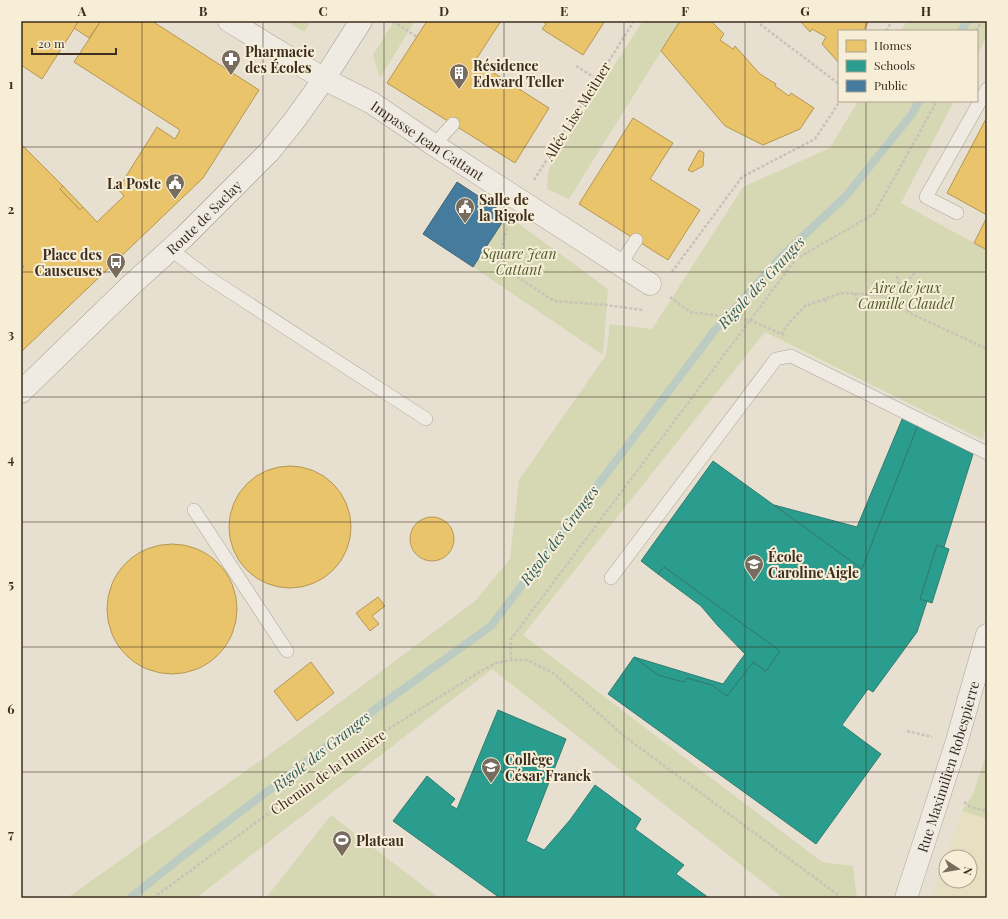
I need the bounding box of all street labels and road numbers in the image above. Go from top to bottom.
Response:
street label: Allée Lise Meitner [538,57,615,165]
street label: Impasse Jean Cattant [368,96,489,185]
street label: Route de Saclay [162,176,245,258]
street label: Rue Maximilien Robespierre [912,679,983,855]
street label: Chemin de la Hunière [266,725,390,819]

